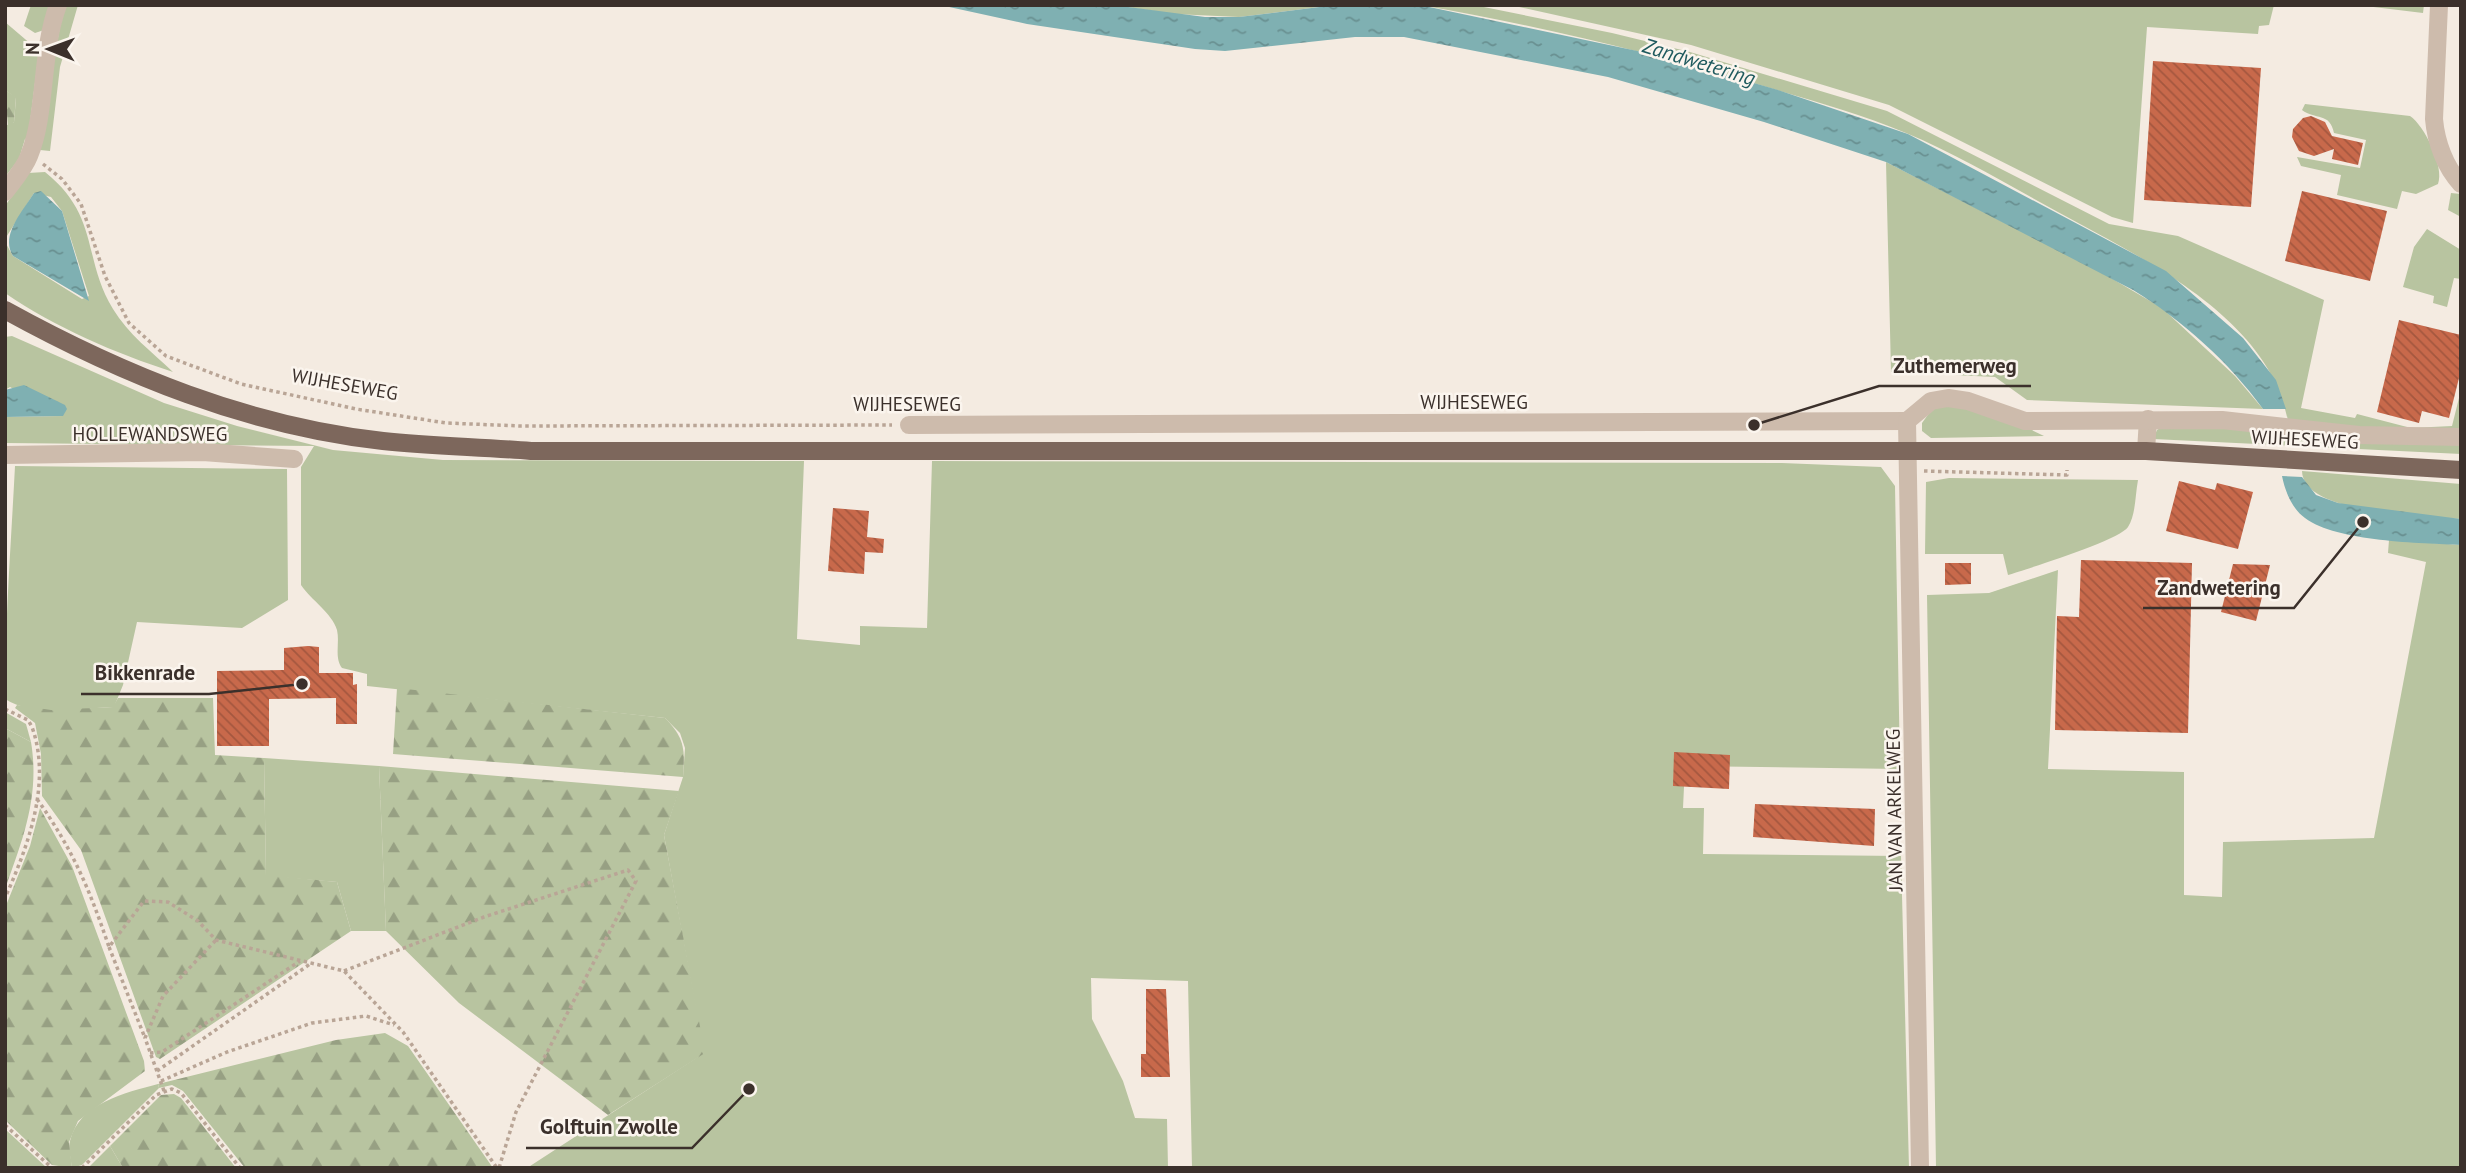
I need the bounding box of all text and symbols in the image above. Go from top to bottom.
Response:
north arrow [14,14,84,84]
water label: Zandwetering [1638,31,1759,92]
text: N [20,42,44,55]
callout: Zuthemerweg [1879,344,2031,386]
text: Zuthemerweg [1893,352,2017,379]
street label: WIJHESEWEG [290,363,400,405]
street label: WIJHESEWEG [1420,390,1528,414]
street label: WIJHESEWEG [853,392,961,416]
street label: HOLLEWANDSWEG [73,422,227,446]
street label: WIJHESEWEG [2251,424,2359,454]
callout: Zandwetering [2143,566,2294,608]
text: Zandwetering [2157,574,2281,601]
callout: Bikkenrade [81,652,209,694]
text: Bikkenrade [95,659,195,686]
street label: JAN VAN ARKELWEG [1881,729,1907,892]
callout: Golftuin Zwolle [526,1106,692,1148]
text: Golftuin Zwolle [540,1113,678,1140]

